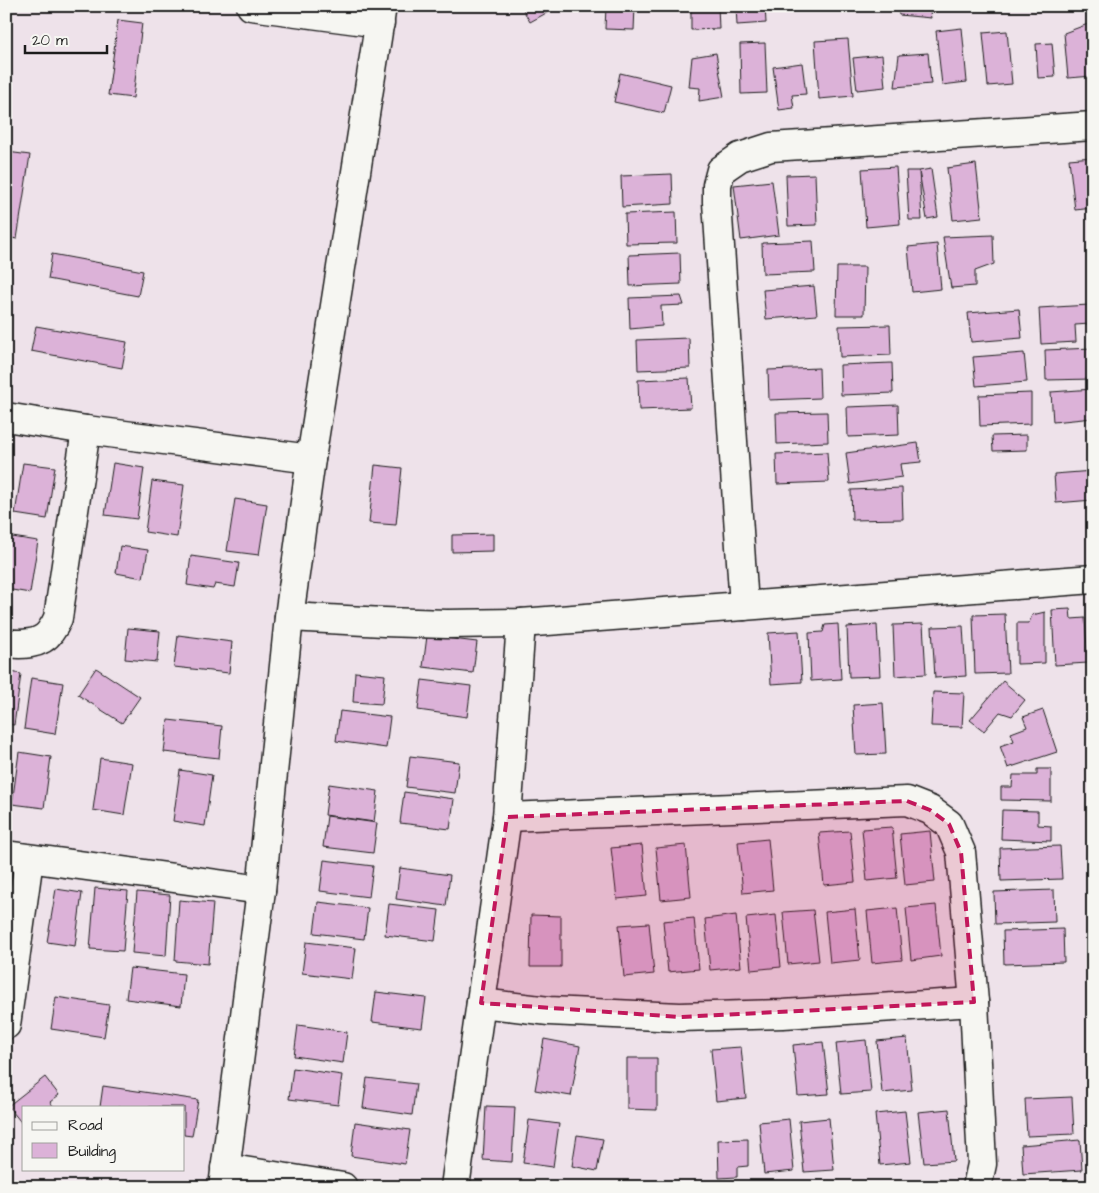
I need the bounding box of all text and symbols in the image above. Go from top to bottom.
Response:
scale bar [25,22,108,54]
text: 20 m [32,30,68,51]
legend [22,1106,185,1170]
text: Road [68,1115,103,1136]
text: Building [68,1141,116,1163]

